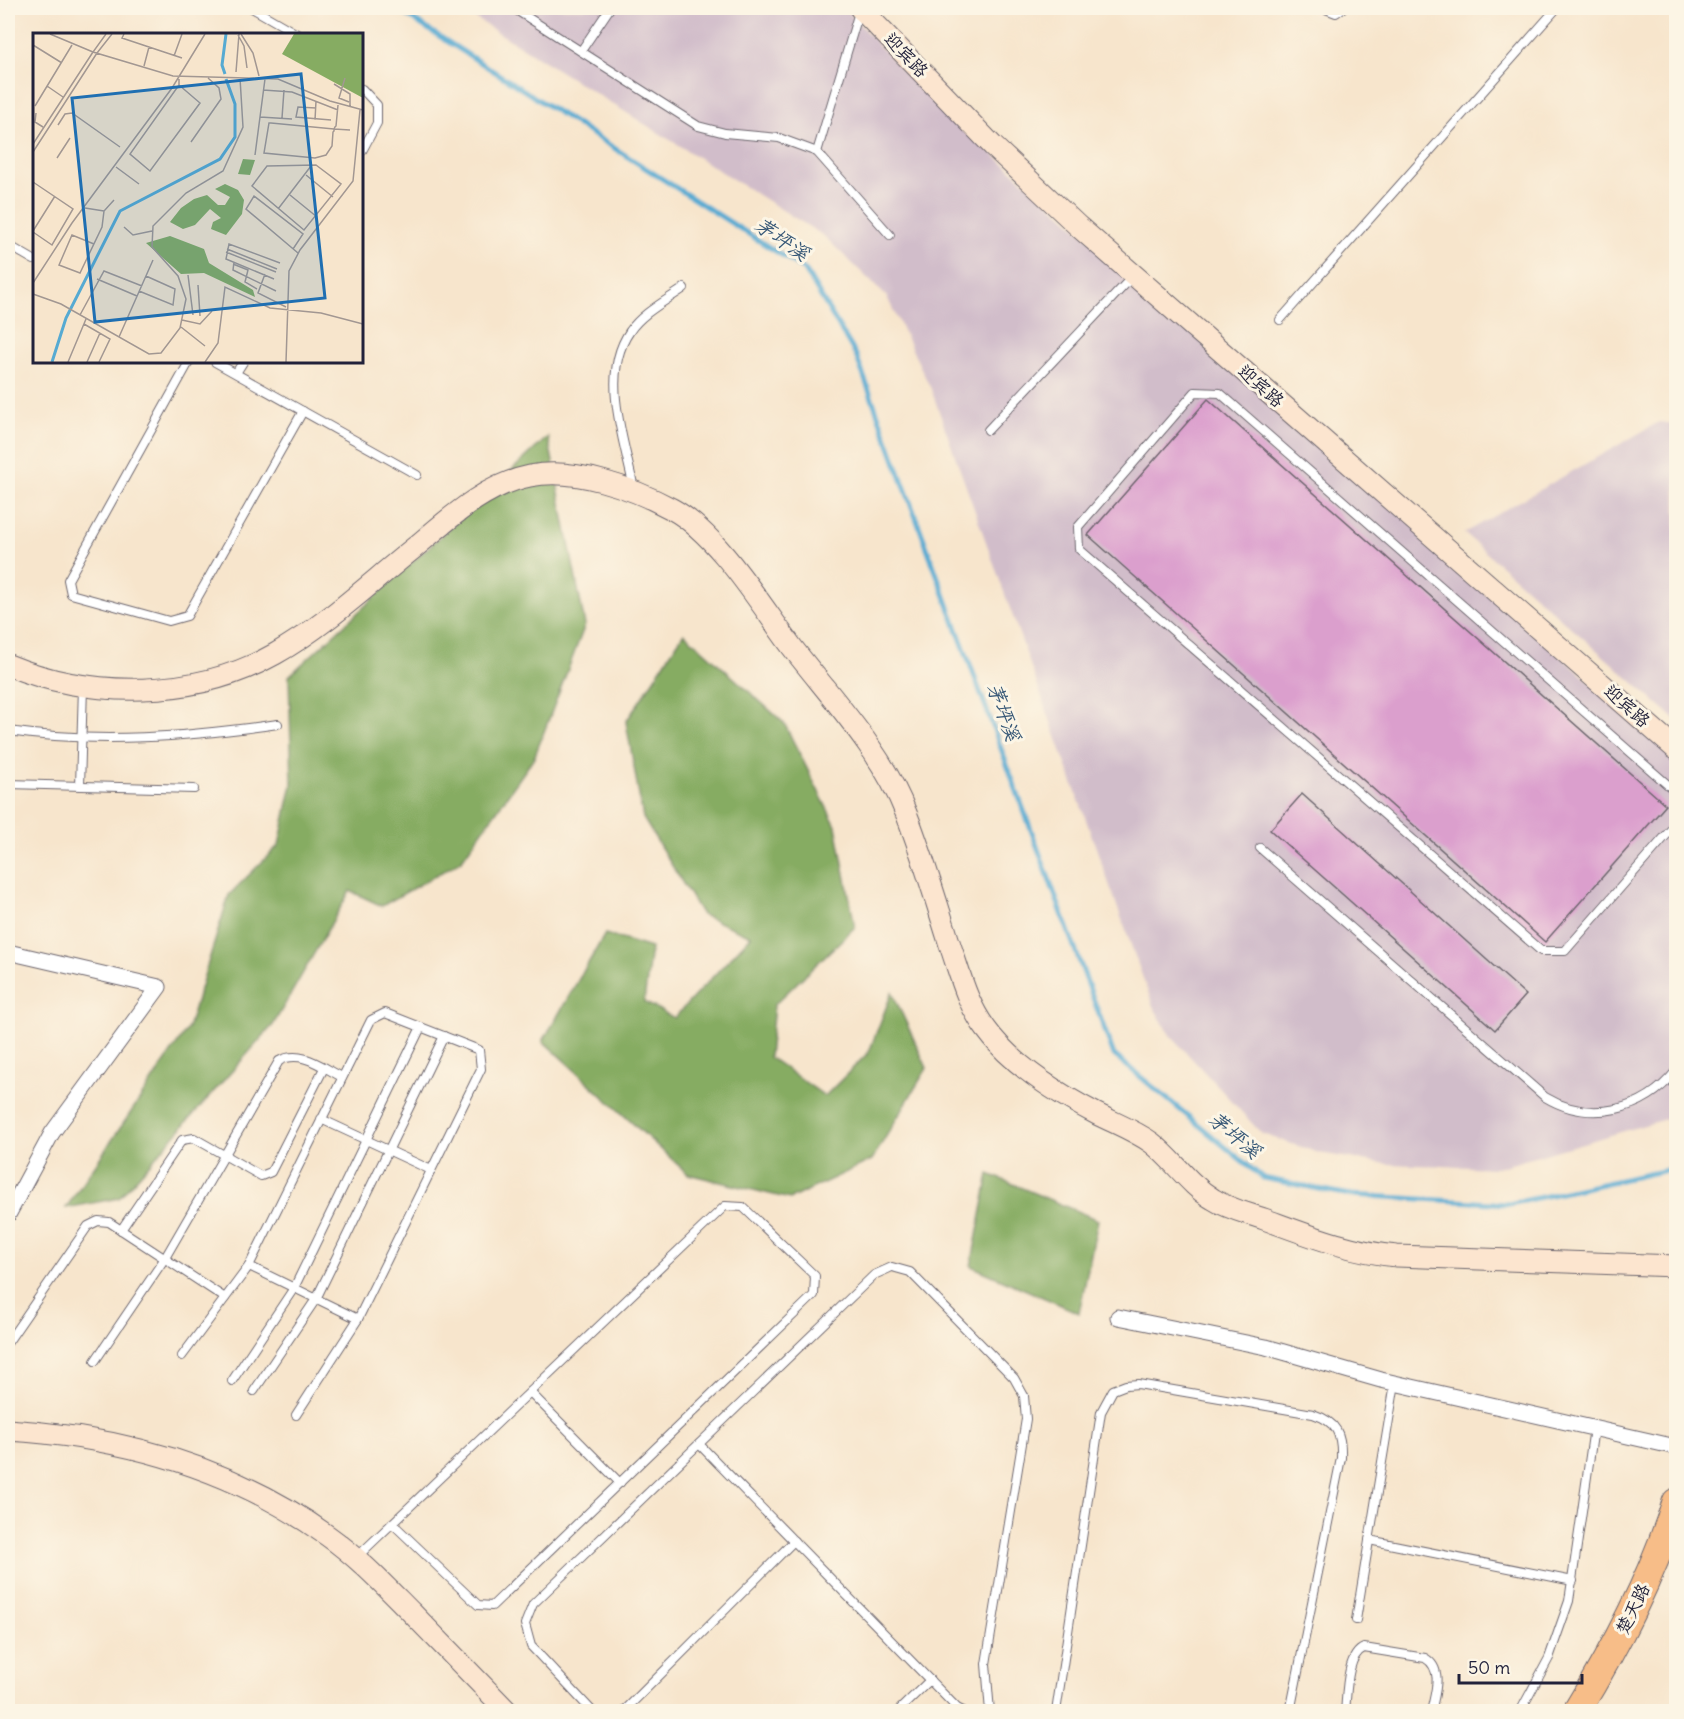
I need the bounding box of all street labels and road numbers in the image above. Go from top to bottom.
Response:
street label: 迎宾路 [879,27,933,82]
street label: 迎宾路 [1233,359,1289,412]
street label: 迎宾路 [1599,679,1655,732]
street label: 楚天路 [1610,1579,1655,1638]

